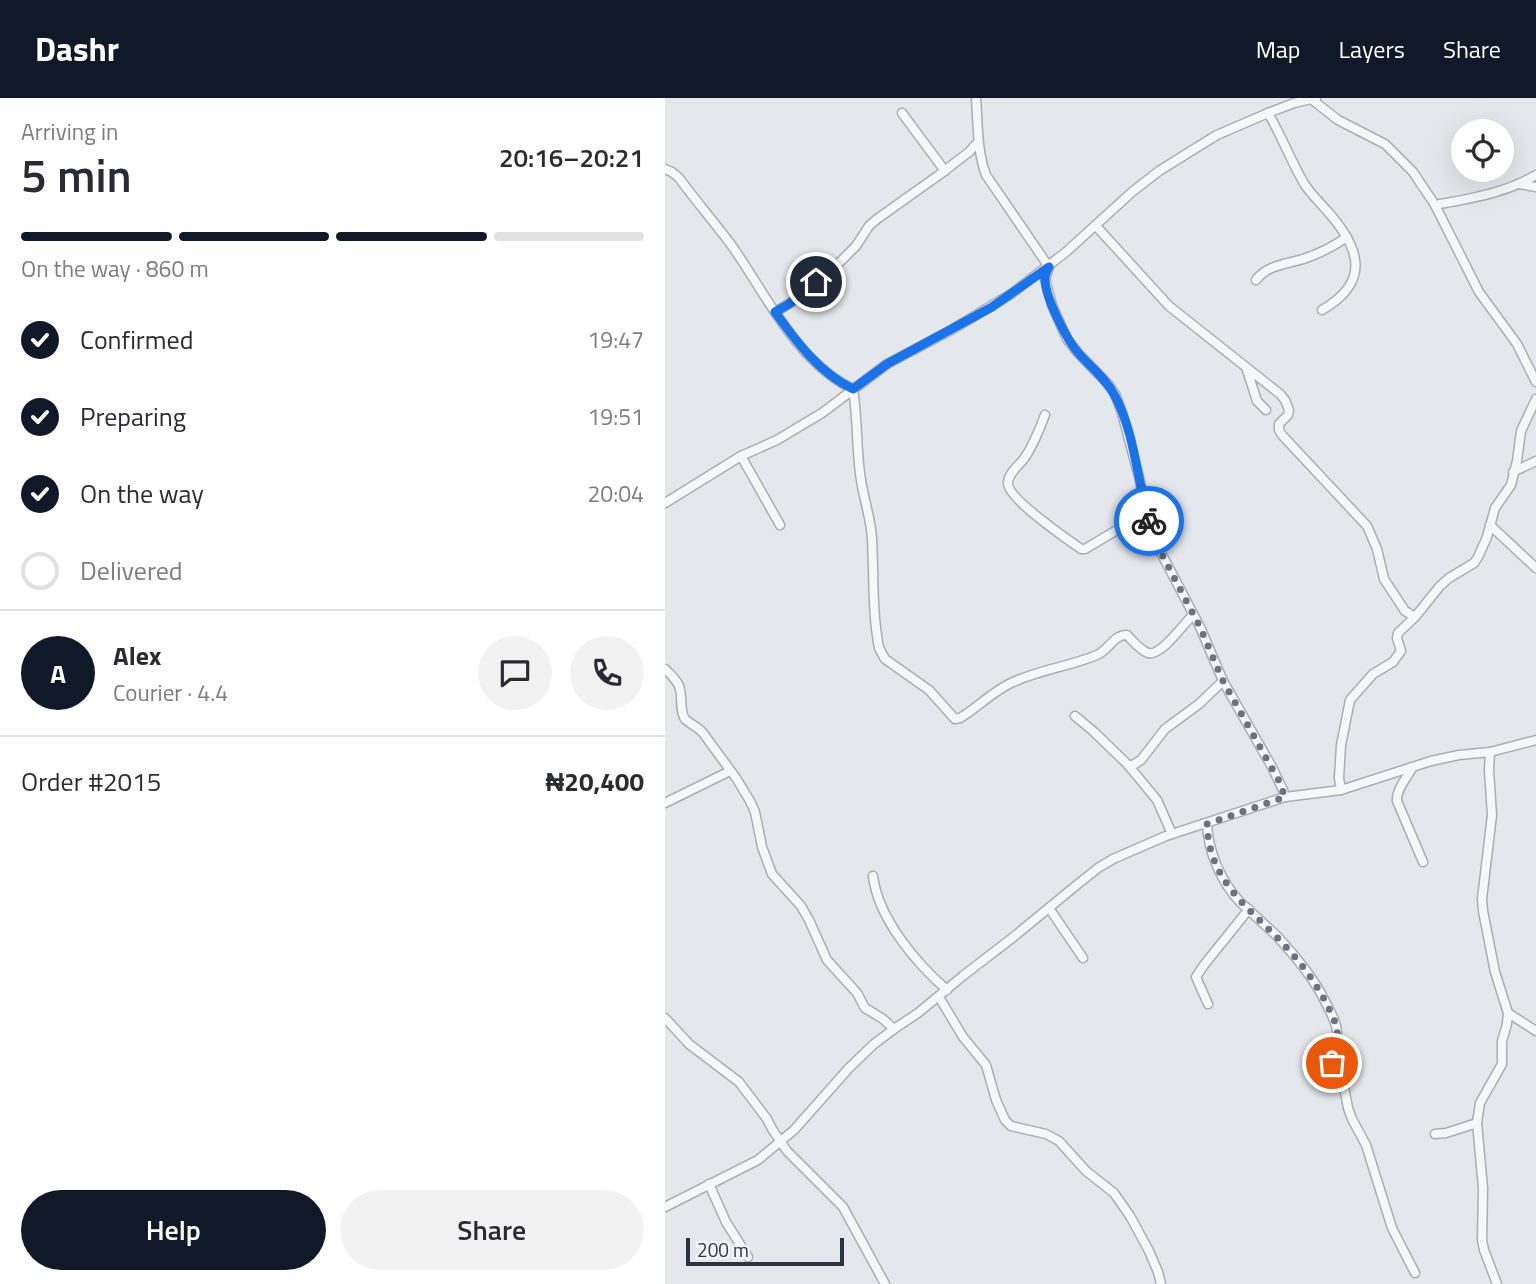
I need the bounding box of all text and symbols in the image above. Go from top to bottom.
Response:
text: Dashr [35,24,119,74]
text: Map [1256,31,1301,67]
text: Layers [1339,31,1405,67]
text: Share [1443,31,1501,67]
text: Arriving in [21,114,118,149]
map controls [1451,119,1514,182]
button: locate [1451,119,1514,182]
text: 20:16–20:21 [499,138,644,177]
text: 5 min [21,140,132,210]
text: On the way · 860 m [21,251,209,286]
pin [786,252,846,312]
icon: home [797,263,835,301]
text: Confirmed [80,320,194,359]
icon: check [21,321,59,359]
text: 19:47 [587,322,644,357]
text: Preparing [80,397,186,436]
icon: check [21,398,59,436]
text: 19:51 [587,399,644,434]
text: On the way [80,474,204,513]
icon: check [21,475,59,513]
text: 20:04 [587,476,644,511]
courier [1114,486,1184,556]
icon: bike [1130,502,1168,540]
text: Delivered [80,551,183,590]
text: Alex [113,636,161,675]
button: chat [478,636,552,710]
button: phone [570,636,644,710]
text: A [50,654,66,693]
text: Courier · 4.4 [113,675,228,710]
text: Order #2015 [21,762,161,801]
text: ₦20,400 [546,762,644,801]
pin [1302,1033,1362,1093]
icon: bag [1313,1044,1351,1082]
button: Help [21,1190,326,1270]
button: Share [340,1190,644,1270]
scale bar [686,1235,843,1267]
text: 200 m [697,1235,749,1264]

